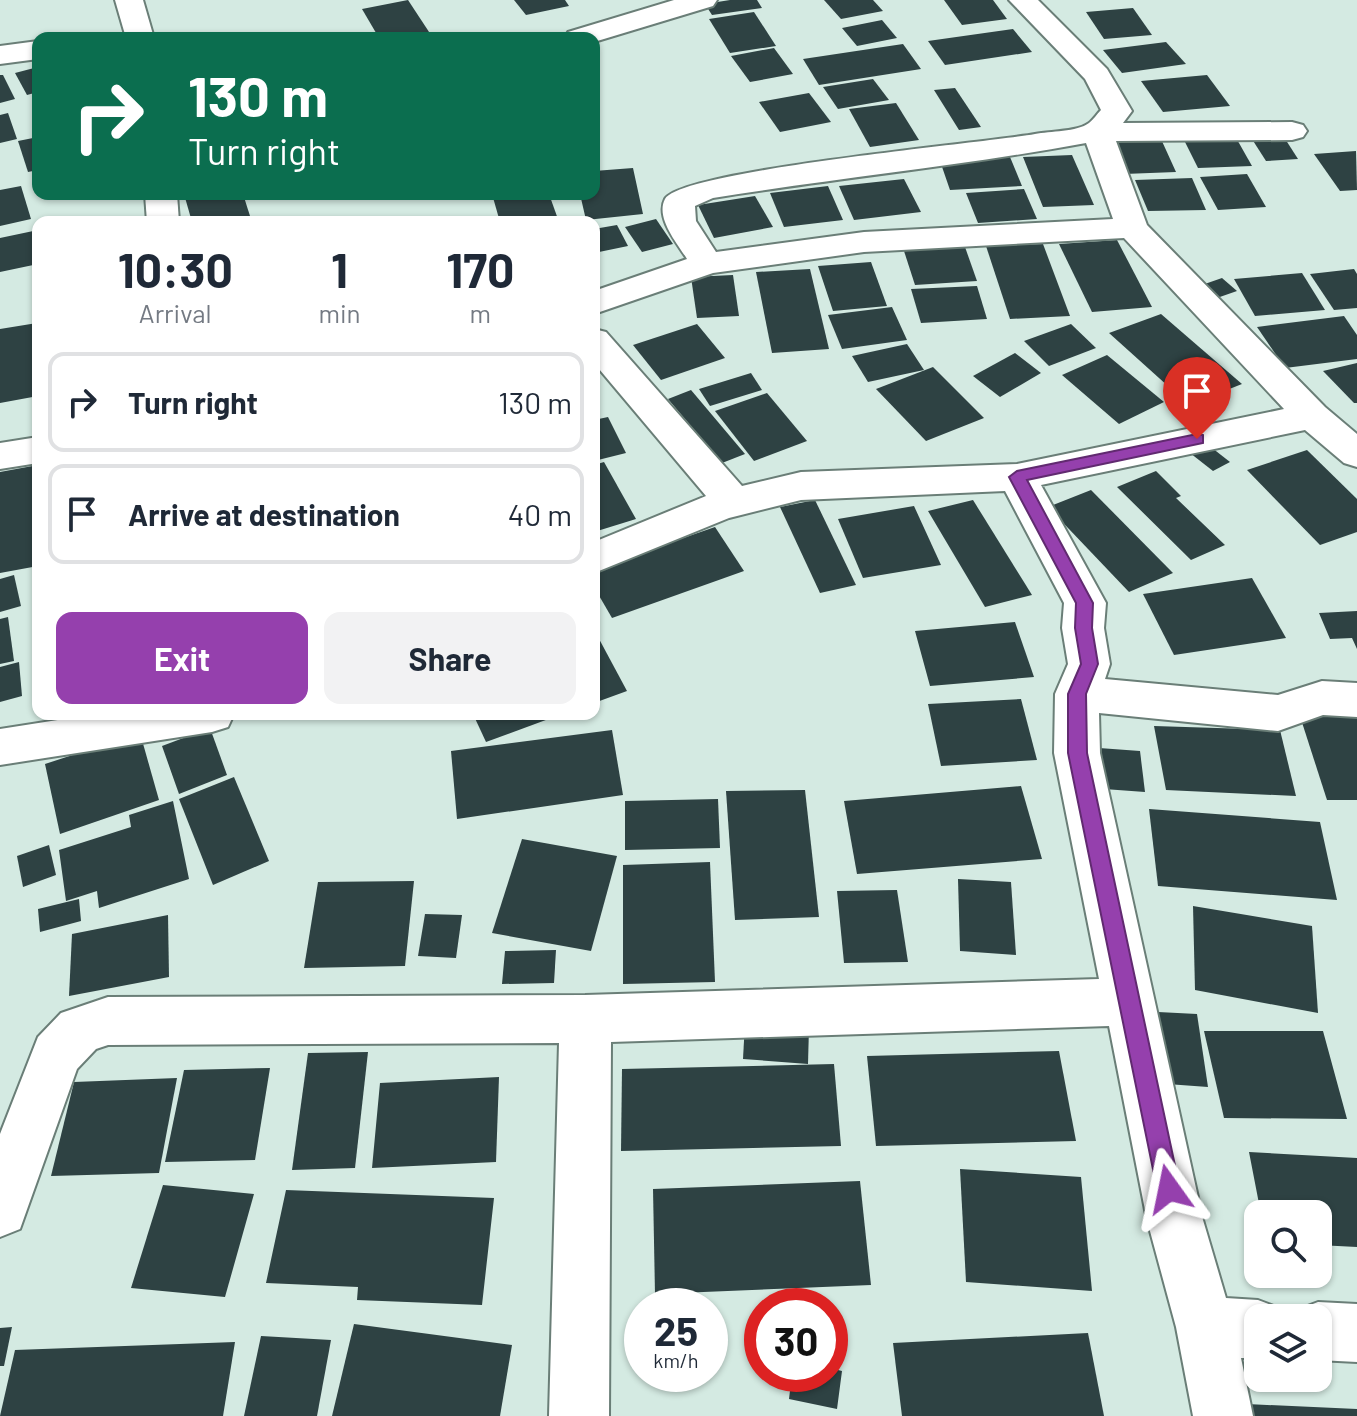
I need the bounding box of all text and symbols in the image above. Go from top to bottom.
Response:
text: 130 m [188,61,328,128]
icon: right [56,64,160,168]
text: Turn right [188,129,340,172]
text: 10:30 [118,240,233,298]
text: 1 [331,240,348,298]
text: 170 [446,240,514,298]
text: Arrival [139,297,212,328]
text: min [318,297,361,328]
text: m [470,297,491,328]
pin [1163,357,1231,439]
icon: arrive [1175,369,1219,413]
icon: right [60,380,104,424]
text: Turn right [128,384,258,420]
text: 130 m [498,384,572,420]
icon: arrive [60,492,104,536]
text: Arrive at destination [128,496,400,532]
text: 40 m [508,496,572,532]
button: Exit [56,612,308,704]
button: Share [324,612,576,704]
position arrow [1127,1147,1211,1231]
map controls [1244,1200,1332,1392]
button: search [1244,1200,1332,1288]
speed limit sign: 30 [744,1288,848,1392]
button: layers [1244,1304,1332,1392]
text: 25 [654,1306,698,1354]
text: km/h [653,1348,699,1372]

